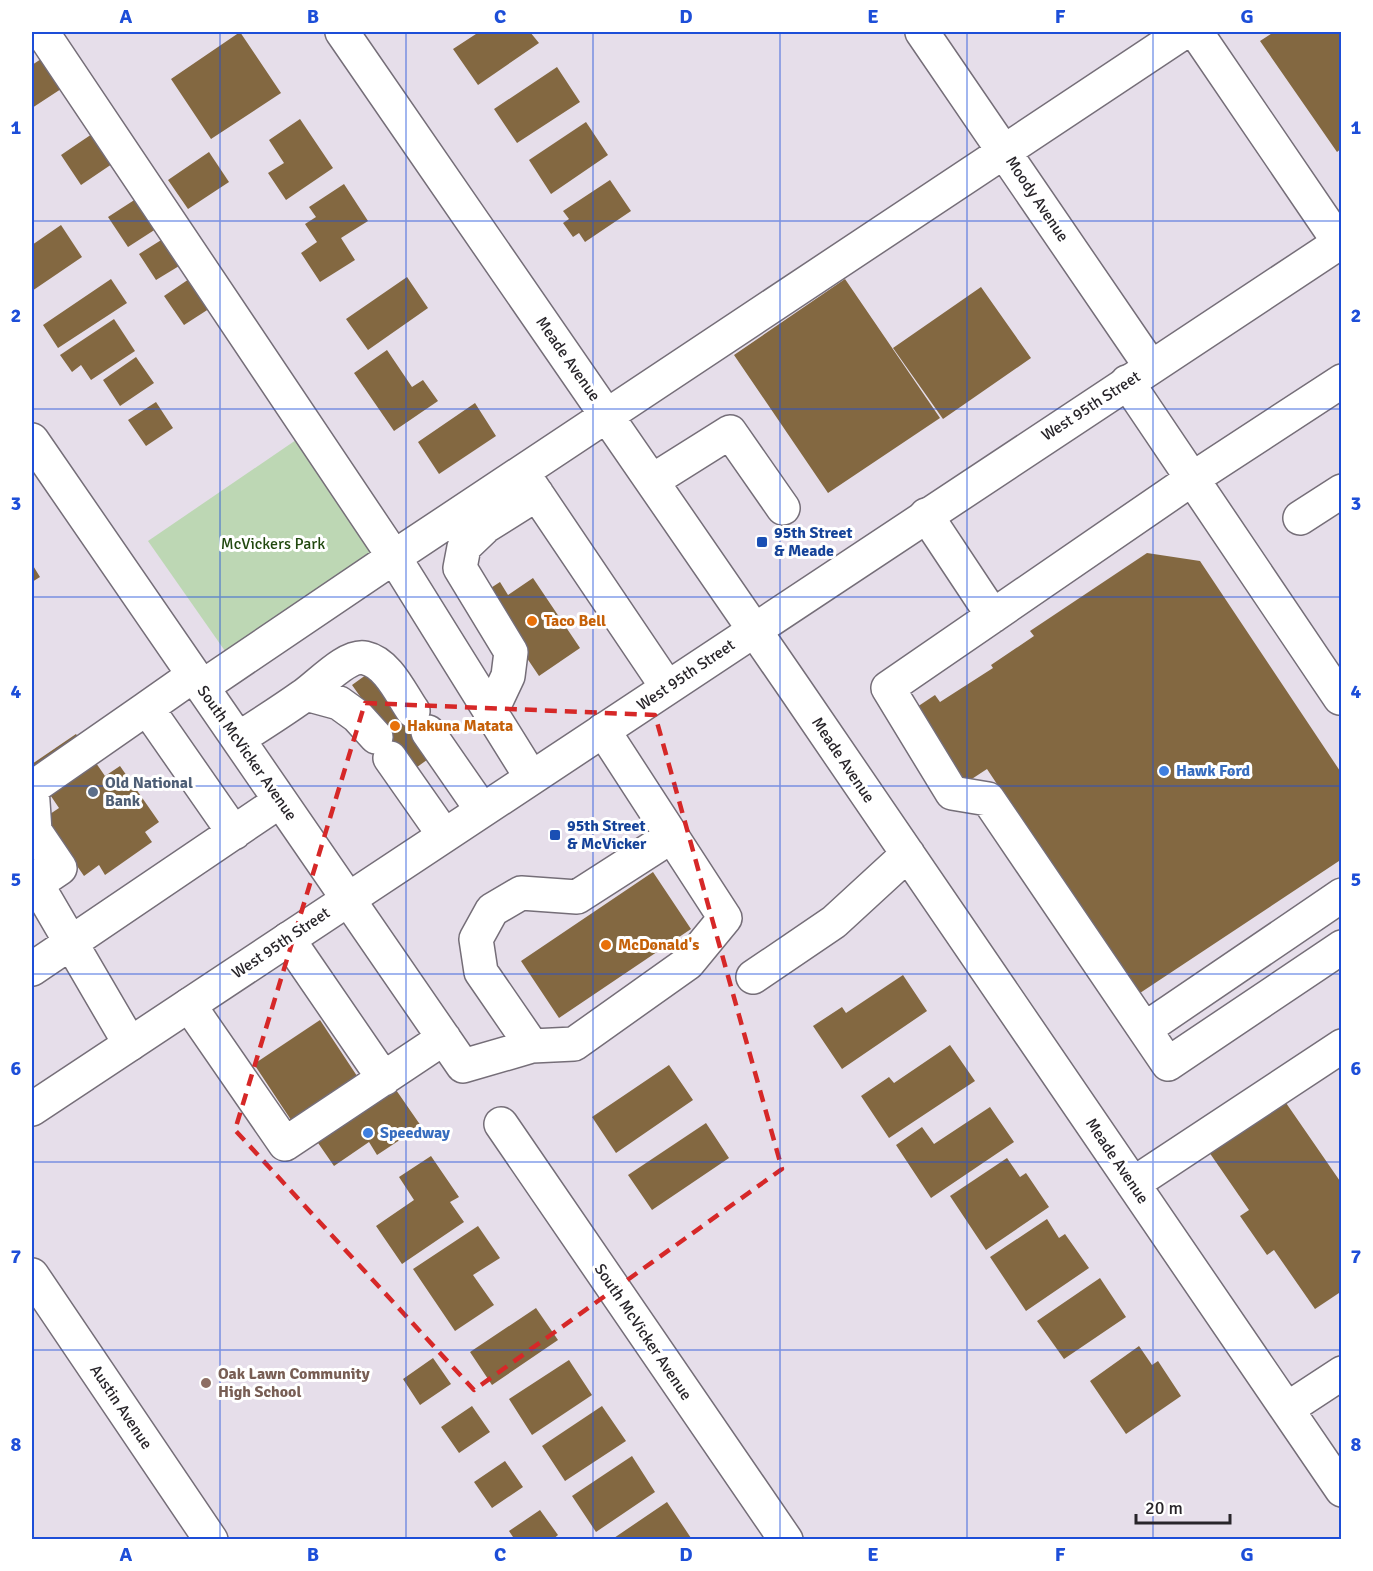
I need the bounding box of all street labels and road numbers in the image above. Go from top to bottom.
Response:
street label: Moody Avenue [1001,152,1073,246]
street label: Meade Avenue [531,313,605,405]
street label: West 95th Street [1038,366,1145,445]
street label: West 95th Street [633,635,739,715]
street label: South McVicker Avenue [193,682,301,824]
street label: Meade Avenue [807,713,879,807]
street label: West 95th Street [228,903,334,983]
street label: Meade Avenue [1081,1114,1153,1208]
street label: South McVicker Avenue [590,1260,696,1404]
street label: Austin Avenue [85,1361,157,1453]

